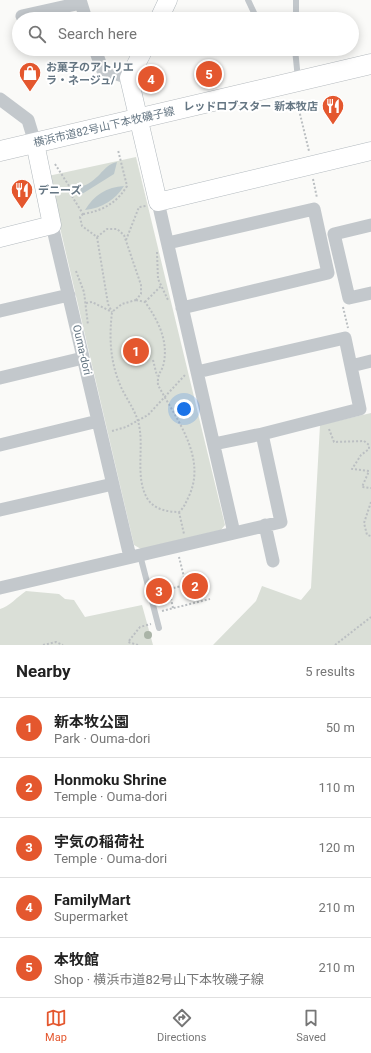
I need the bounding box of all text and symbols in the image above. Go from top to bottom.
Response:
search box [12,12,359,56]
icon: search [26,23,48,45]
text: Search here [58,25,137,43]
pin: 5 [196,59,222,89]
shop icon: お菓子のアトリエ ラ・ネージュ/ [17,60,43,93]
place label: お菓子のアトリエ ラ・ネージュ/ [46,61,134,87]
pin: 4 [138,64,164,94]
restaurant icon: レッドロブスター 新本牧店 [320,93,346,126]
place label: レッドロブスター 新本牧店 [183,100,318,113]
street label: 横浜市道82号山下本牧磯子線 [32,104,176,150]
restaurant icon: デニーズ [9,177,35,210]
place label: デニーズ [38,184,81,197]
street label: Ouma-dori [70,324,94,376]
pin: 1 [123,336,149,366]
your location [174,399,194,419]
pin: 2 [182,571,208,601]
pin: 3 [146,576,172,606]
text: Nearby [16,661,71,681]
text: 5 results [305,664,355,679]
text: 新本牧公園 [54,713,129,731]
text: 1 [25,720,33,735]
text: 50 m [326,720,355,735]
text: Park · Ouma-dori [54,731,151,746]
text: Honmoku Shrine [54,771,167,789]
text: 2 [25,780,33,795]
text: 110 m [318,780,355,795]
text: Temple · Ouma-dori [54,789,167,804]
text: 宇気の稲荷社 [54,833,144,851]
text: 3 [25,840,33,855]
text: 120 m [318,840,355,855]
text: Temple · Ouma-dori [54,851,167,866]
text: FamilyMart [54,891,131,909]
text: 4 [25,900,33,915]
text: 210 m [318,900,355,915]
text: Supermarket [54,909,128,924]
text: 本牧館 [54,951,99,969]
text: 5 [25,960,33,975]
text: 210 m [318,960,355,975]
text: Shop · 横浜市道82号山下本牧磯子線 [54,972,264,987]
tab: Map [45,1007,67,1044]
tab: Directions [157,1007,206,1044]
tab: Saved [296,1007,326,1044]

